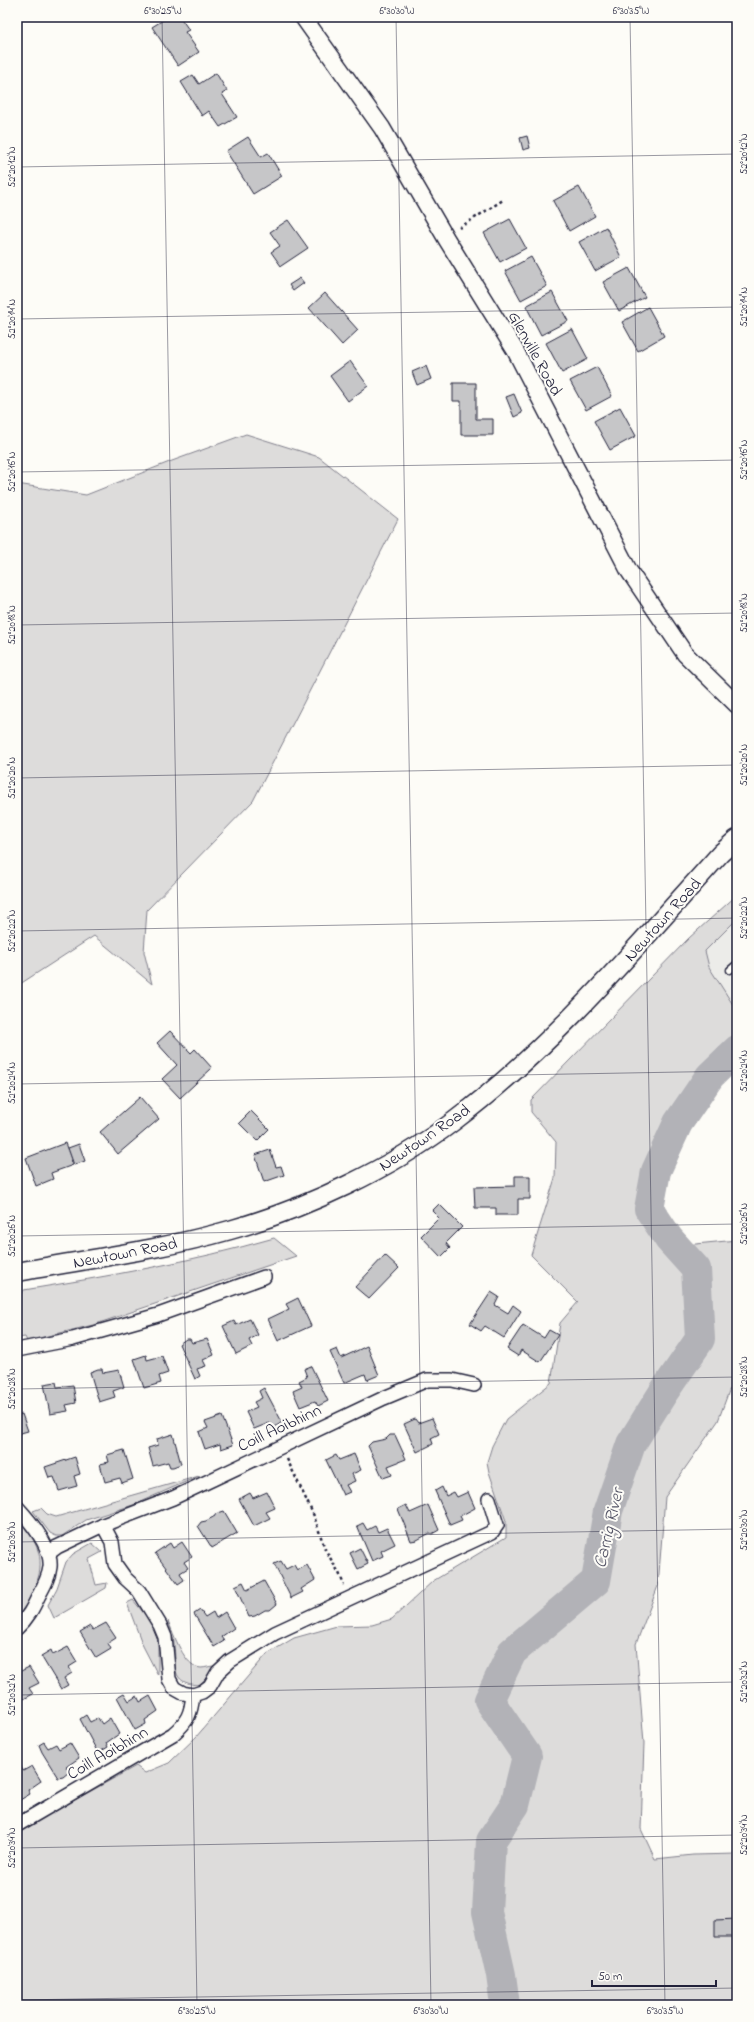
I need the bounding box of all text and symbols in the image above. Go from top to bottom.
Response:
text: 6°30'25"W [144,4,182,19]
text: 6°30'30"W [379,4,415,19]
text: 6°30'35"W [613,4,650,19]
text: 52°20'12"N [737,133,752,174]
text: 52°20'12"N [5,146,20,187]
text: 52°20'14"N [737,287,752,327]
text: 52°20'14"N [5,299,20,339]
street label: Glenville Road [501,307,569,401]
text: 52°20'16"N [737,440,752,480]
text: 52°20'16"N [5,452,20,492]
text: 52°20'18"N [737,593,752,633]
text: 52°20'18"N [5,605,20,645]
text: 52°20'20"N [737,744,752,786]
text: 52°20'20"N [5,757,20,799]
street label: Newtown Road [619,872,708,968]
text: 52°20'22"N [737,896,752,939]
text: 52°20'22"N [5,909,20,952]
text: 52°20'24"N [737,1050,752,1092]
text: 52°20'24"N [5,1062,20,1104]
street label: Newtown Road [374,1098,476,1178]
text: 52°20'26"N [737,1203,752,1245]
text: 52°20'26"N [5,1215,20,1257]
street label: Newtown Road [71,1231,180,1276]
text: 52°20'28"N [737,1356,752,1398]
text: 52°20'28"N [5,1368,20,1410]
street label: Coill Aoibhinn [234,1398,326,1459]
water label: Carrig River [588,1484,632,1571]
text: 52°20'30"N [737,1509,752,1551]
text: 52°20'30"N [5,1521,20,1563]
text: 52°20'32"N [737,1661,752,1703]
text: 52°20'32"N [5,1674,20,1716]
street label: Coill Aoibhinn [63,1720,153,1787]
text: 52°20'34"N [737,1814,752,1856]
text: 52°20'34"N [5,1827,20,1869]
scale bar [592,1962,716,1988]
text: 50 m [598,1968,622,1986]
text: 6°30'25"W [178,2004,216,2019]
text: 6°30'30"W [413,2004,449,2019]
text: 6°30'35"W [647,2004,684,2019]

